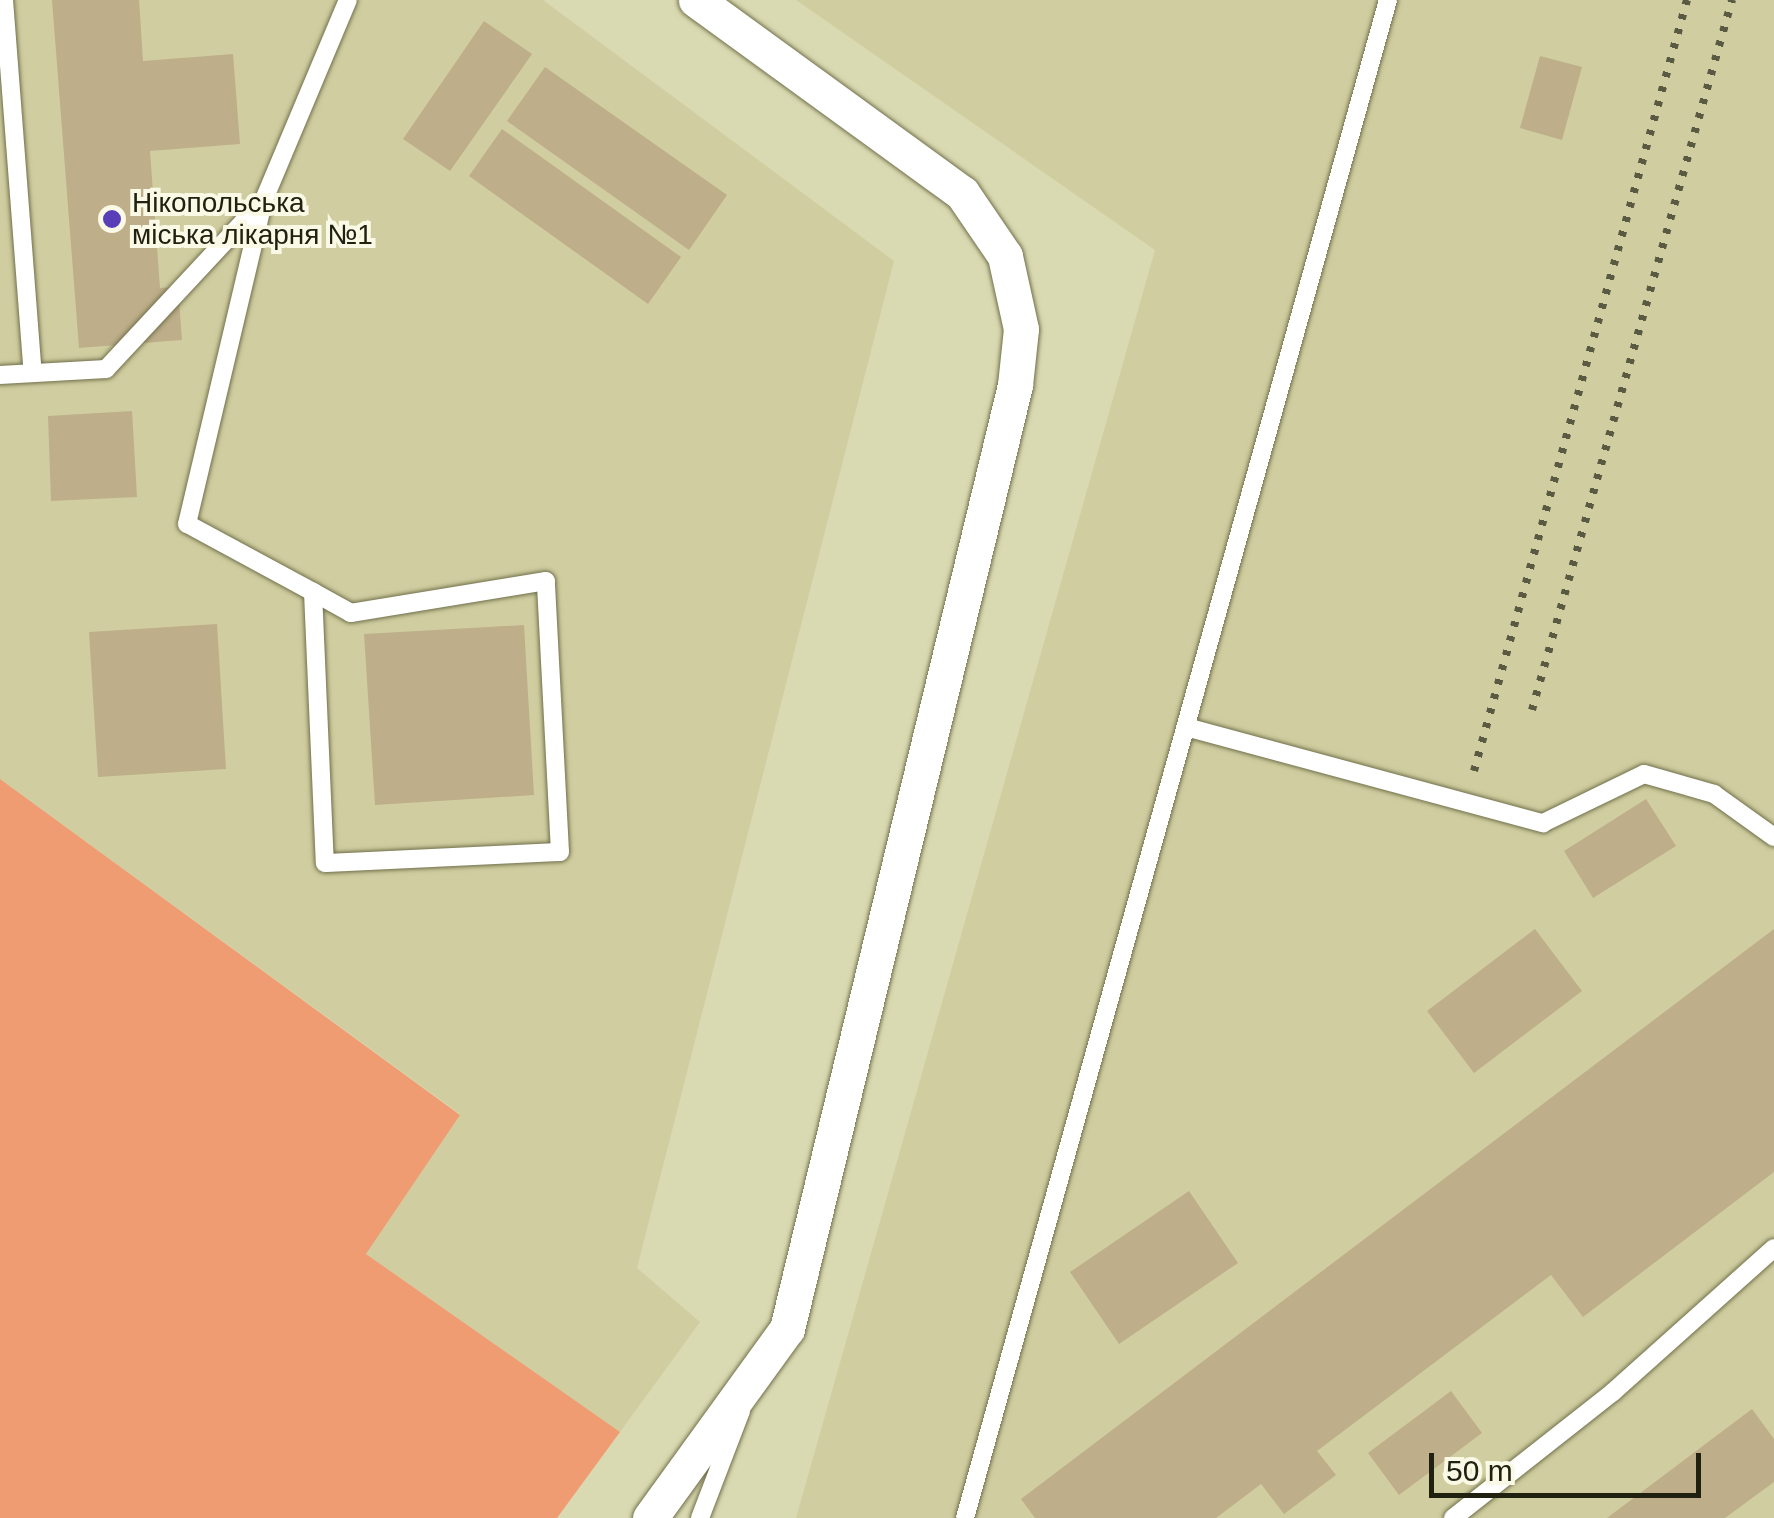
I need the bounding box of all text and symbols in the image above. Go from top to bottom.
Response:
place label: Нікопольська міська лікарня №1 [132,186,373,252]
marker: Нікопольська міська лікарня №1 [101,208,123,230]
scale bar [1434,1433,1706,1495]
text: 50 m [1446,1454,1513,1487]

